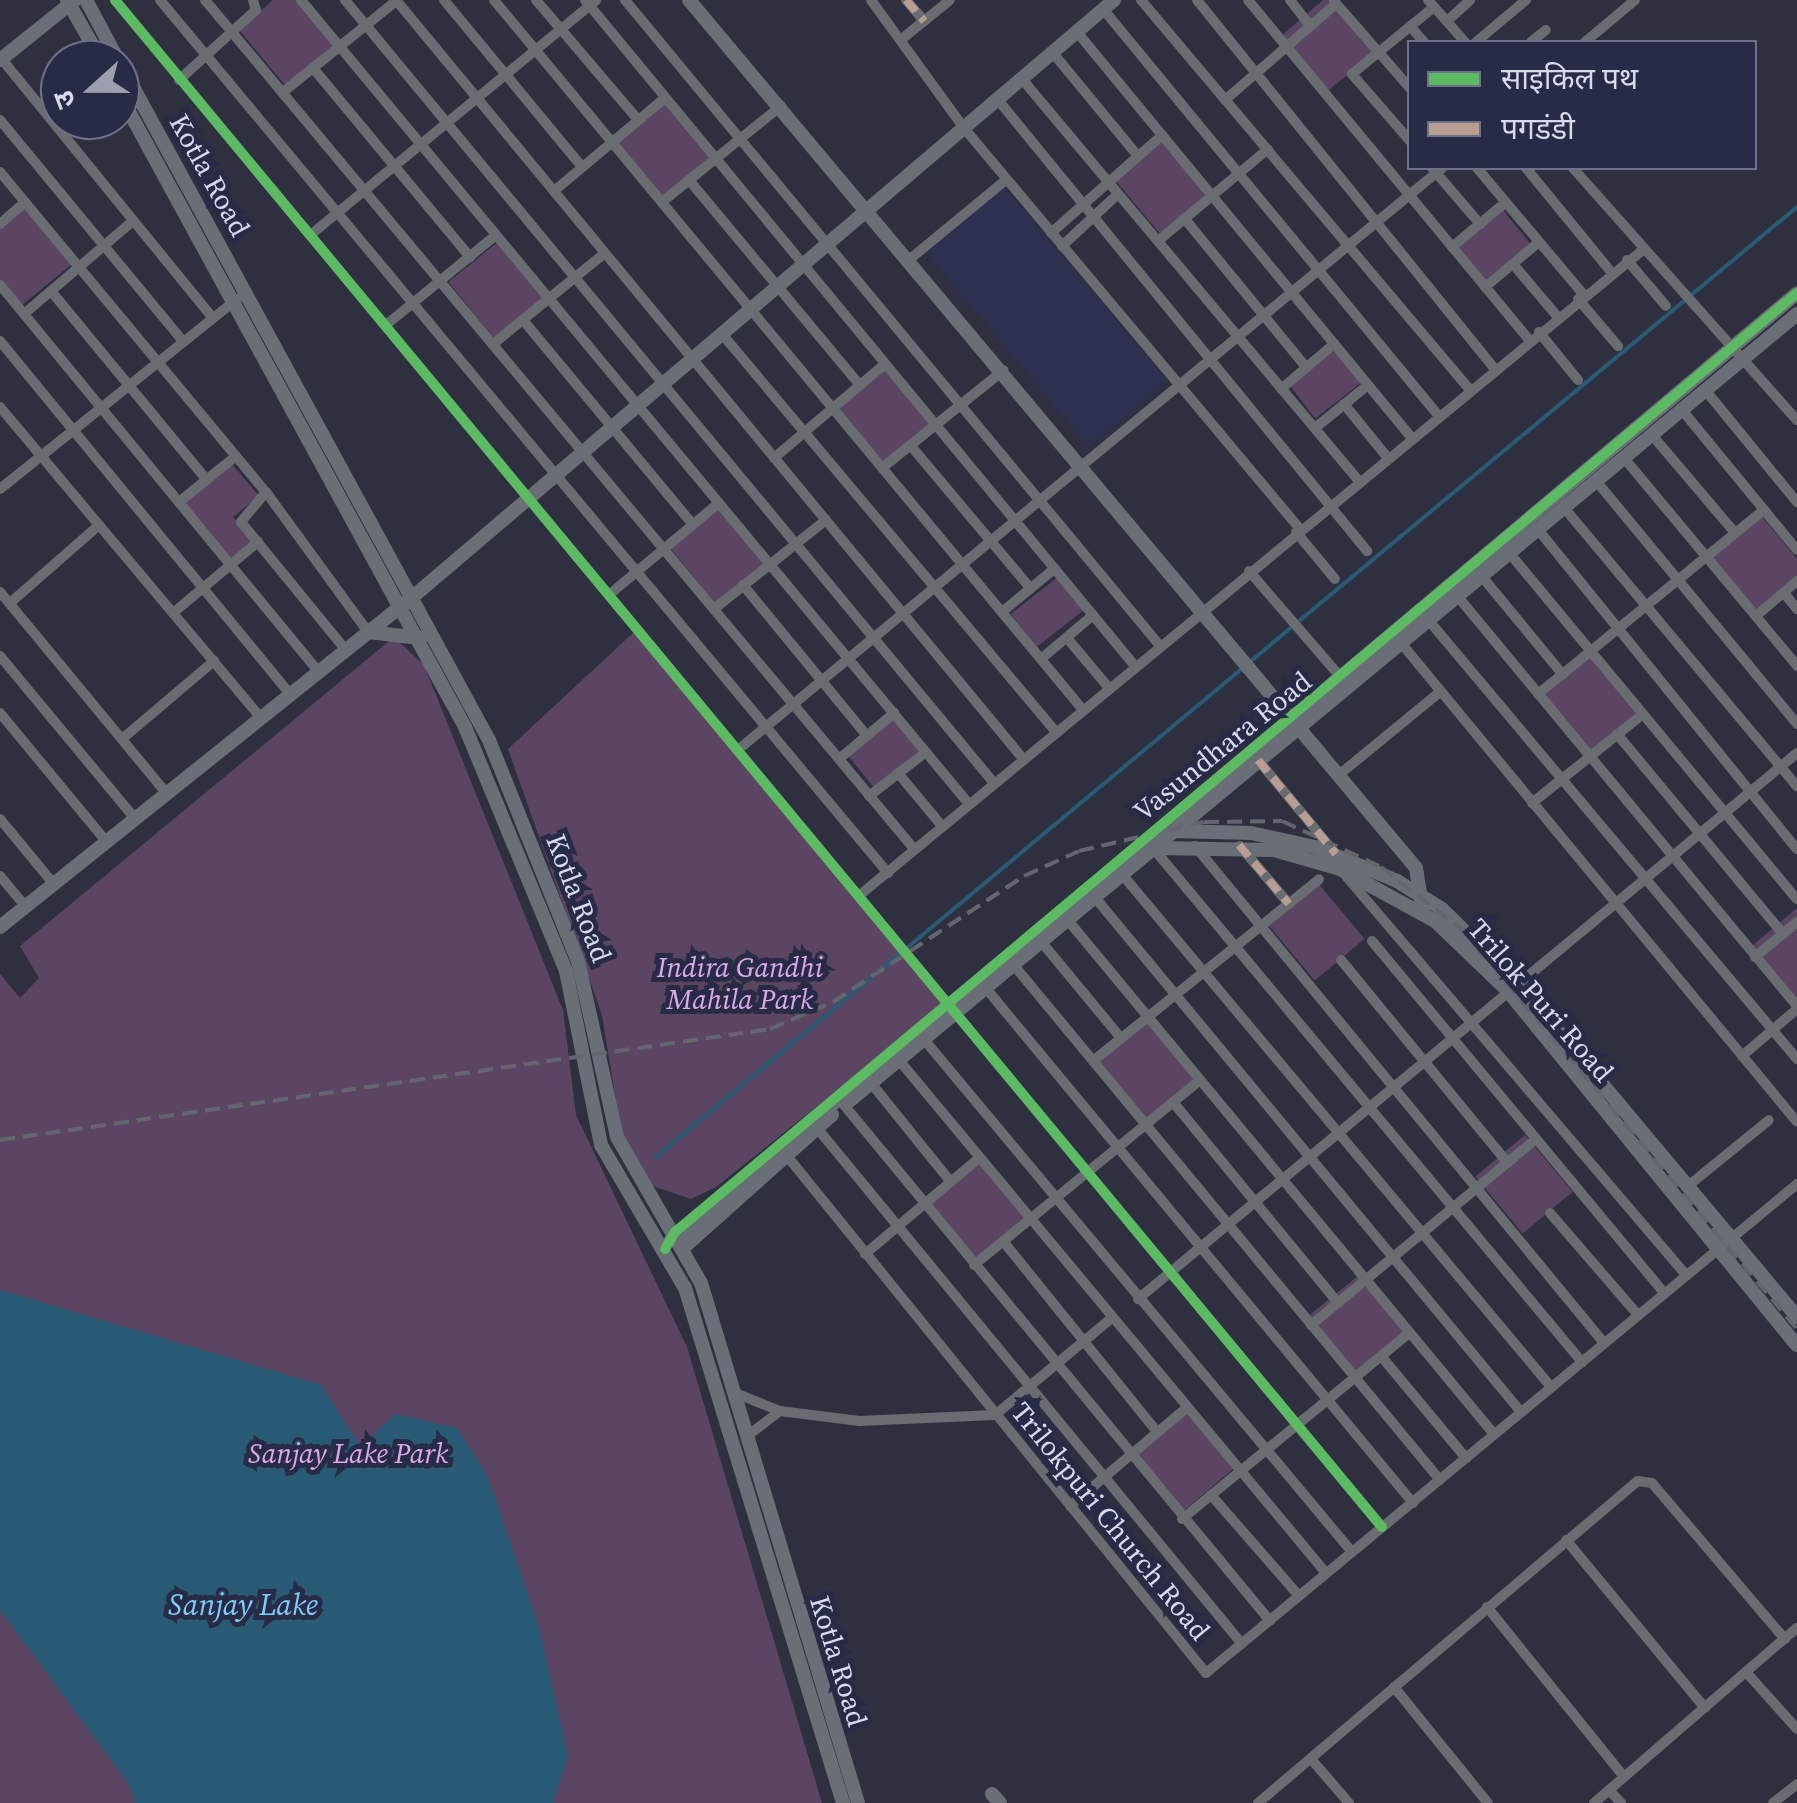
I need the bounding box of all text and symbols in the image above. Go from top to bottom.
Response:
north arrow [40,40,140,140]
legend [1407,40,1757,170]
text: साइकिल पथ [1501,58,1638,99]
text: उ [43,86,85,115]
street label: Kotla Road [163,108,257,242]
text: पगडंडी [1501,108,1575,149]
street label: Vasundhara Road [1126,664,1318,828]
street label: Kotla Road [539,829,619,967]
street label: Trilok Puri Road [1461,912,1621,1088]
park label: Indira Gandhi Mahila Park [657,950,823,1016]
street label: Trilokpuri Church Road [1005,1395,1217,1647]
park label: Sanjay Lake Park [248,1436,448,1470]
water label: Sanjay Lake [168,1587,318,1623]
street label: Kotla Road [803,1592,875,1730]

